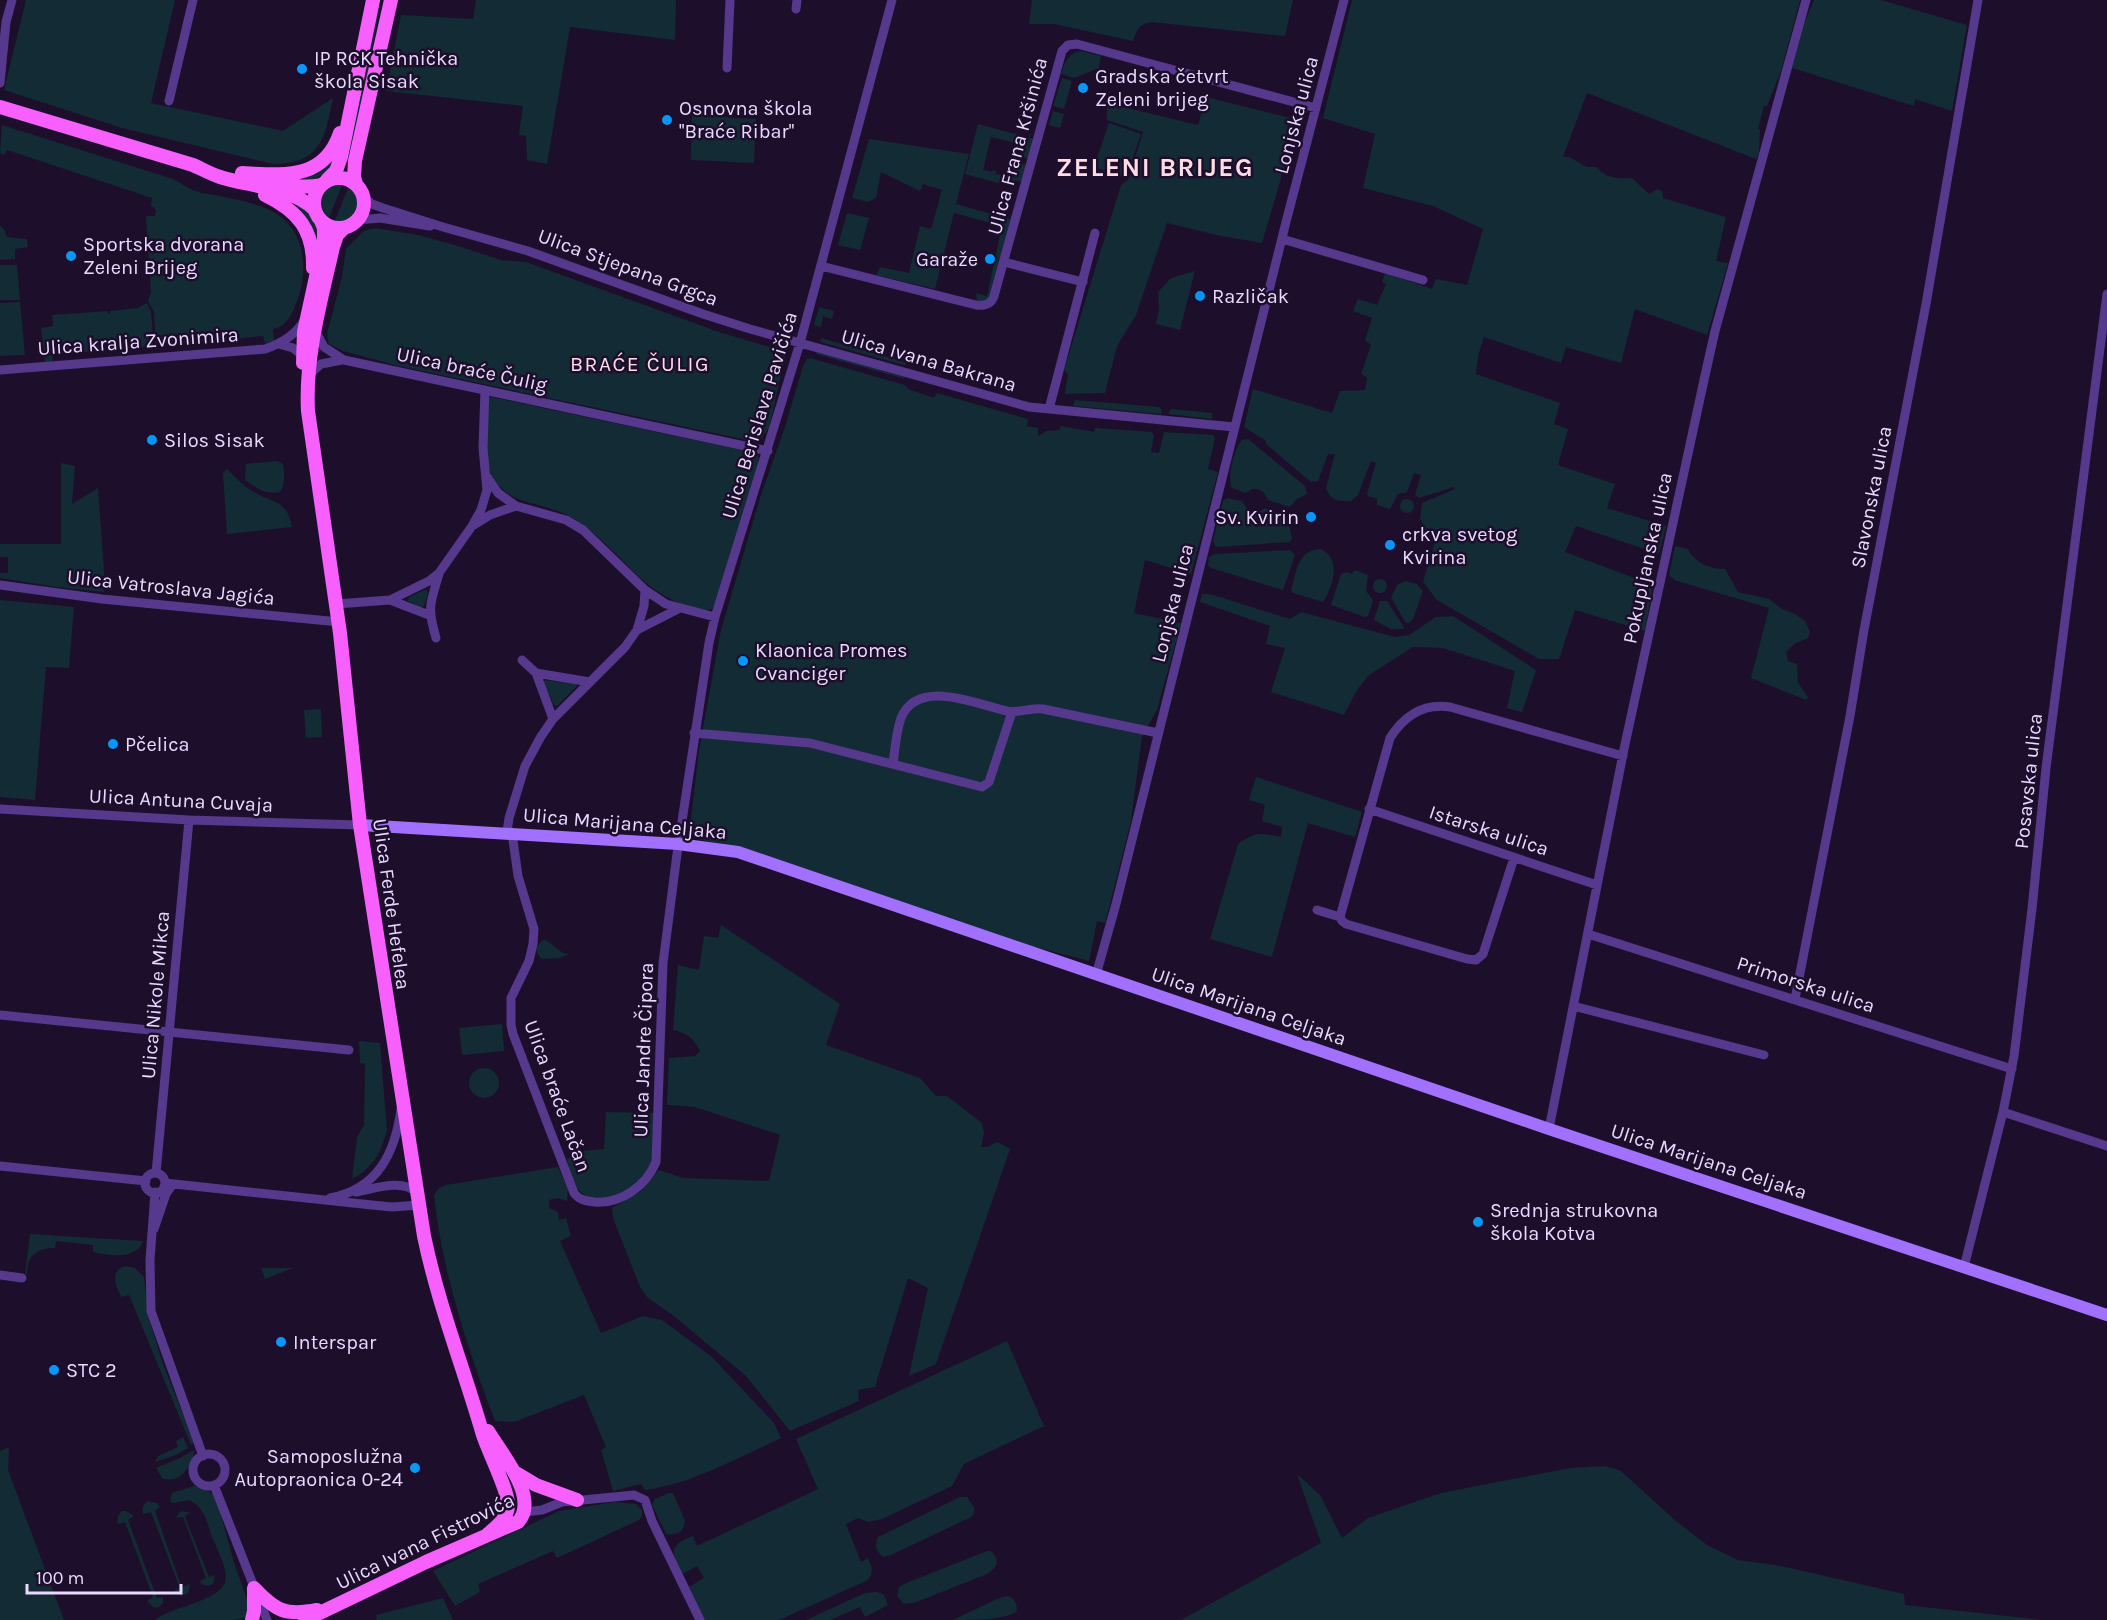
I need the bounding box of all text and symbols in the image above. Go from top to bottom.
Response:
place label: IP RCK Tehnička škola Sisak [314,47,458,93]
street label: Lonjska ulica [1270,54,1323,177]
street label: Ulica Frana Kršinića [983,55,1052,237]
marker: IP RCK Tehnička škola Sisak [295,62,309,76]
place label: Gradska četvrt Zeleni brijeg [1095,65,1229,111]
marker: Gradska četvrt Zeleni brijeg [1076,81,1090,95]
place label: Osnovna škola ''Braće Ribar'' [679,97,813,143]
marker: Osnovna škola ''Braće Ribar'' [660,113,674,127]
district label: ZELENI BRIJEG [1056,152,1254,183]
street label: Ulica Stjepana Grgca [535,224,721,311]
place label: Sportska dvorana Zeleni Brijeg [83,233,244,279]
place label: Garaže [916,248,978,271]
marker: Sportska dvorana Zeleni Brijeg [64,249,78,263]
marker: Garaže [983,252,997,266]
place label: Različak [1212,285,1289,308]
marker: Različak [1193,289,1207,303]
street label: Ulica Berislava Pavičića [717,309,802,521]
street label: Ulica kralja Zvonimira [37,323,239,360]
street label: Ulica Ivana Bakrana [839,324,1019,397]
street label: Ulica braće Čulig [395,341,549,397]
district label: BRAĆE ČULIG [570,352,710,376]
street label: Slavonska ulica [1846,424,1897,570]
place label: Silos Sisak [164,429,265,452]
marker: Silos Sisak [145,433,159,447]
street label: Pokupljanska ulica [1618,470,1677,646]
place label: Sv. Kvirin [1215,506,1299,529]
marker: Sv. Kvirin [1304,510,1318,524]
place label: crkva svetog Kvirina [1402,523,1517,569]
marker: crkva svetog Kvirina [1383,538,1397,552]
street label: Lonjska ulica [1147,542,1198,665]
street label: Ulica Vatroslava Jagića [66,565,276,610]
place label: Klaonica Promes Cvanciger [755,639,908,685]
marker: Klaonica Promes Cvanciger [736,654,750,668]
street label: Posavska ulica [2010,712,2047,850]
place label: Pčelica [125,733,190,756]
marker: Pčelica [106,737,120,751]
street label: Ulica Antuna Cuvaja [88,784,274,817]
street label: Istarska ulica [1426,800,1552,861]
street label: Ulica Marijana Celjaka [522,803,728,844]
street label: Ulica Ferde Hefelea [368,817,415,991]
street label: Ulica Nikole Mikca [137,910,174,1080]
street label: Primorska ulica [1734,951,1878,1018]
street label: Ulica Jandre Čipora [628,962,658,1138]
street label: Ulica Marijana Celjaka [1148,962,1349,1051]
street label: Ulica braće Lačan [519,1017,596,1175]
street label: Ulica Marijana Celjaka [1608,1119,1810,1204]
place label: Srednja strukovna škola Kotva [1490,1199,1658,1245]
marker: Srednja strukovna škola Kotva [1471,1215,1485,1229]
place label: Interspar [293,1331,377,1354]
marker: Interspar [274,1335,288,1349]
place label: STC 2 [66,1359,117,1382]
marker: STC 2 [47,1363,61,1377]
place label: Samoposlužna Autopraonica 0-24 [234,1445,403,1491]
marker: Samoposlužna Autopraonica 0-24 [408,1461,422,1475]
street label: Ulica Ivana Fistrovića [332,1488,518,1595]
scale bar [27,1557,182,1595]
text: 100 m [36,1567,84,1589]

